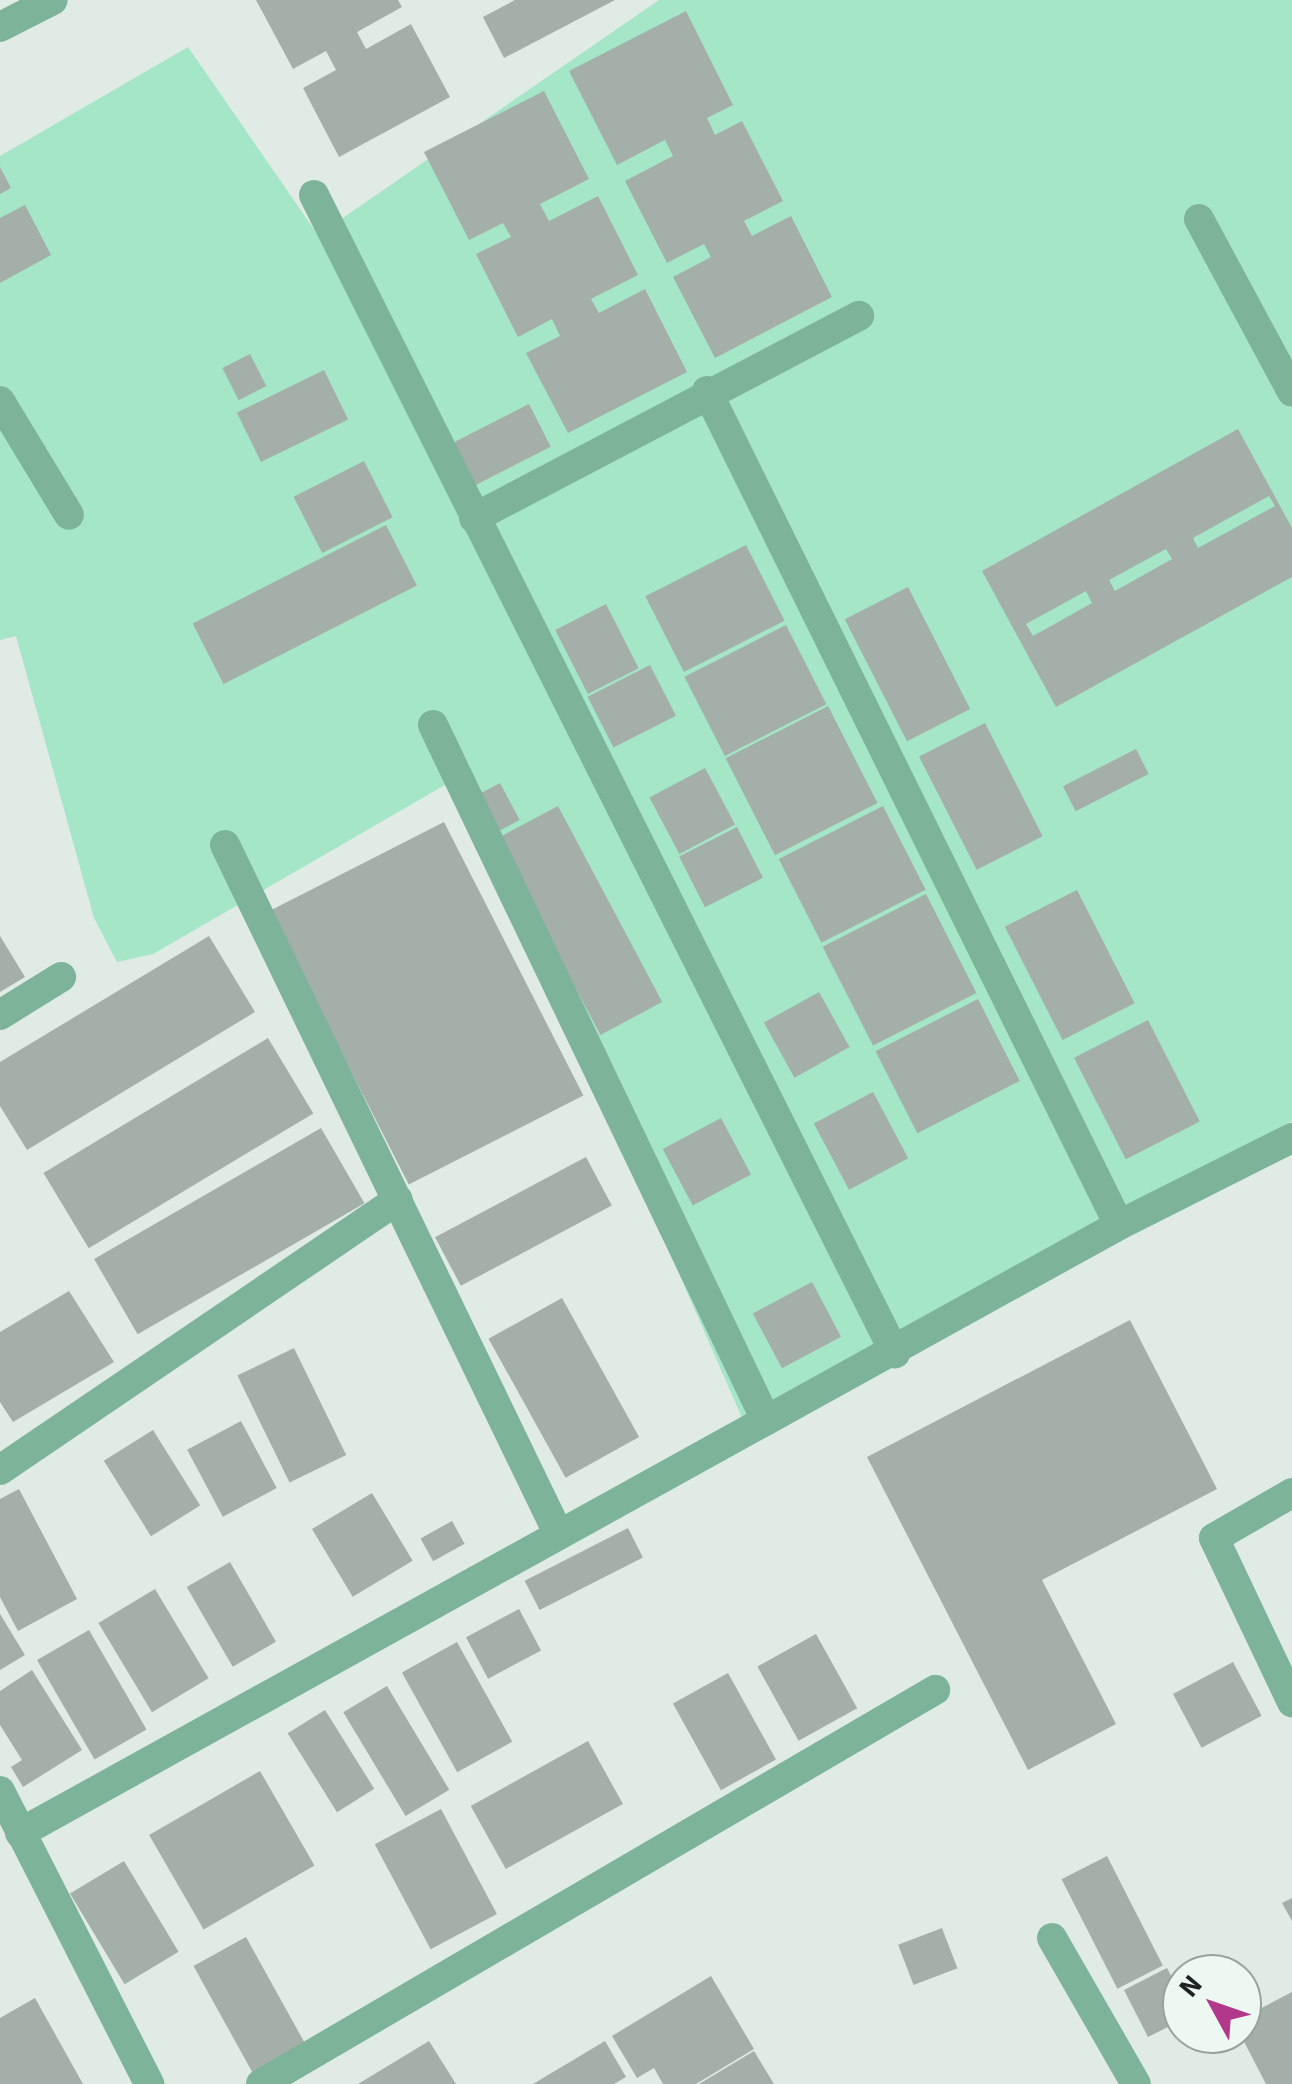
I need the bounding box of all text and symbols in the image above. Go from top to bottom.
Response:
north arrow [1162,1954,1262,2054]
text: N [1169,1966,1212,2006]

